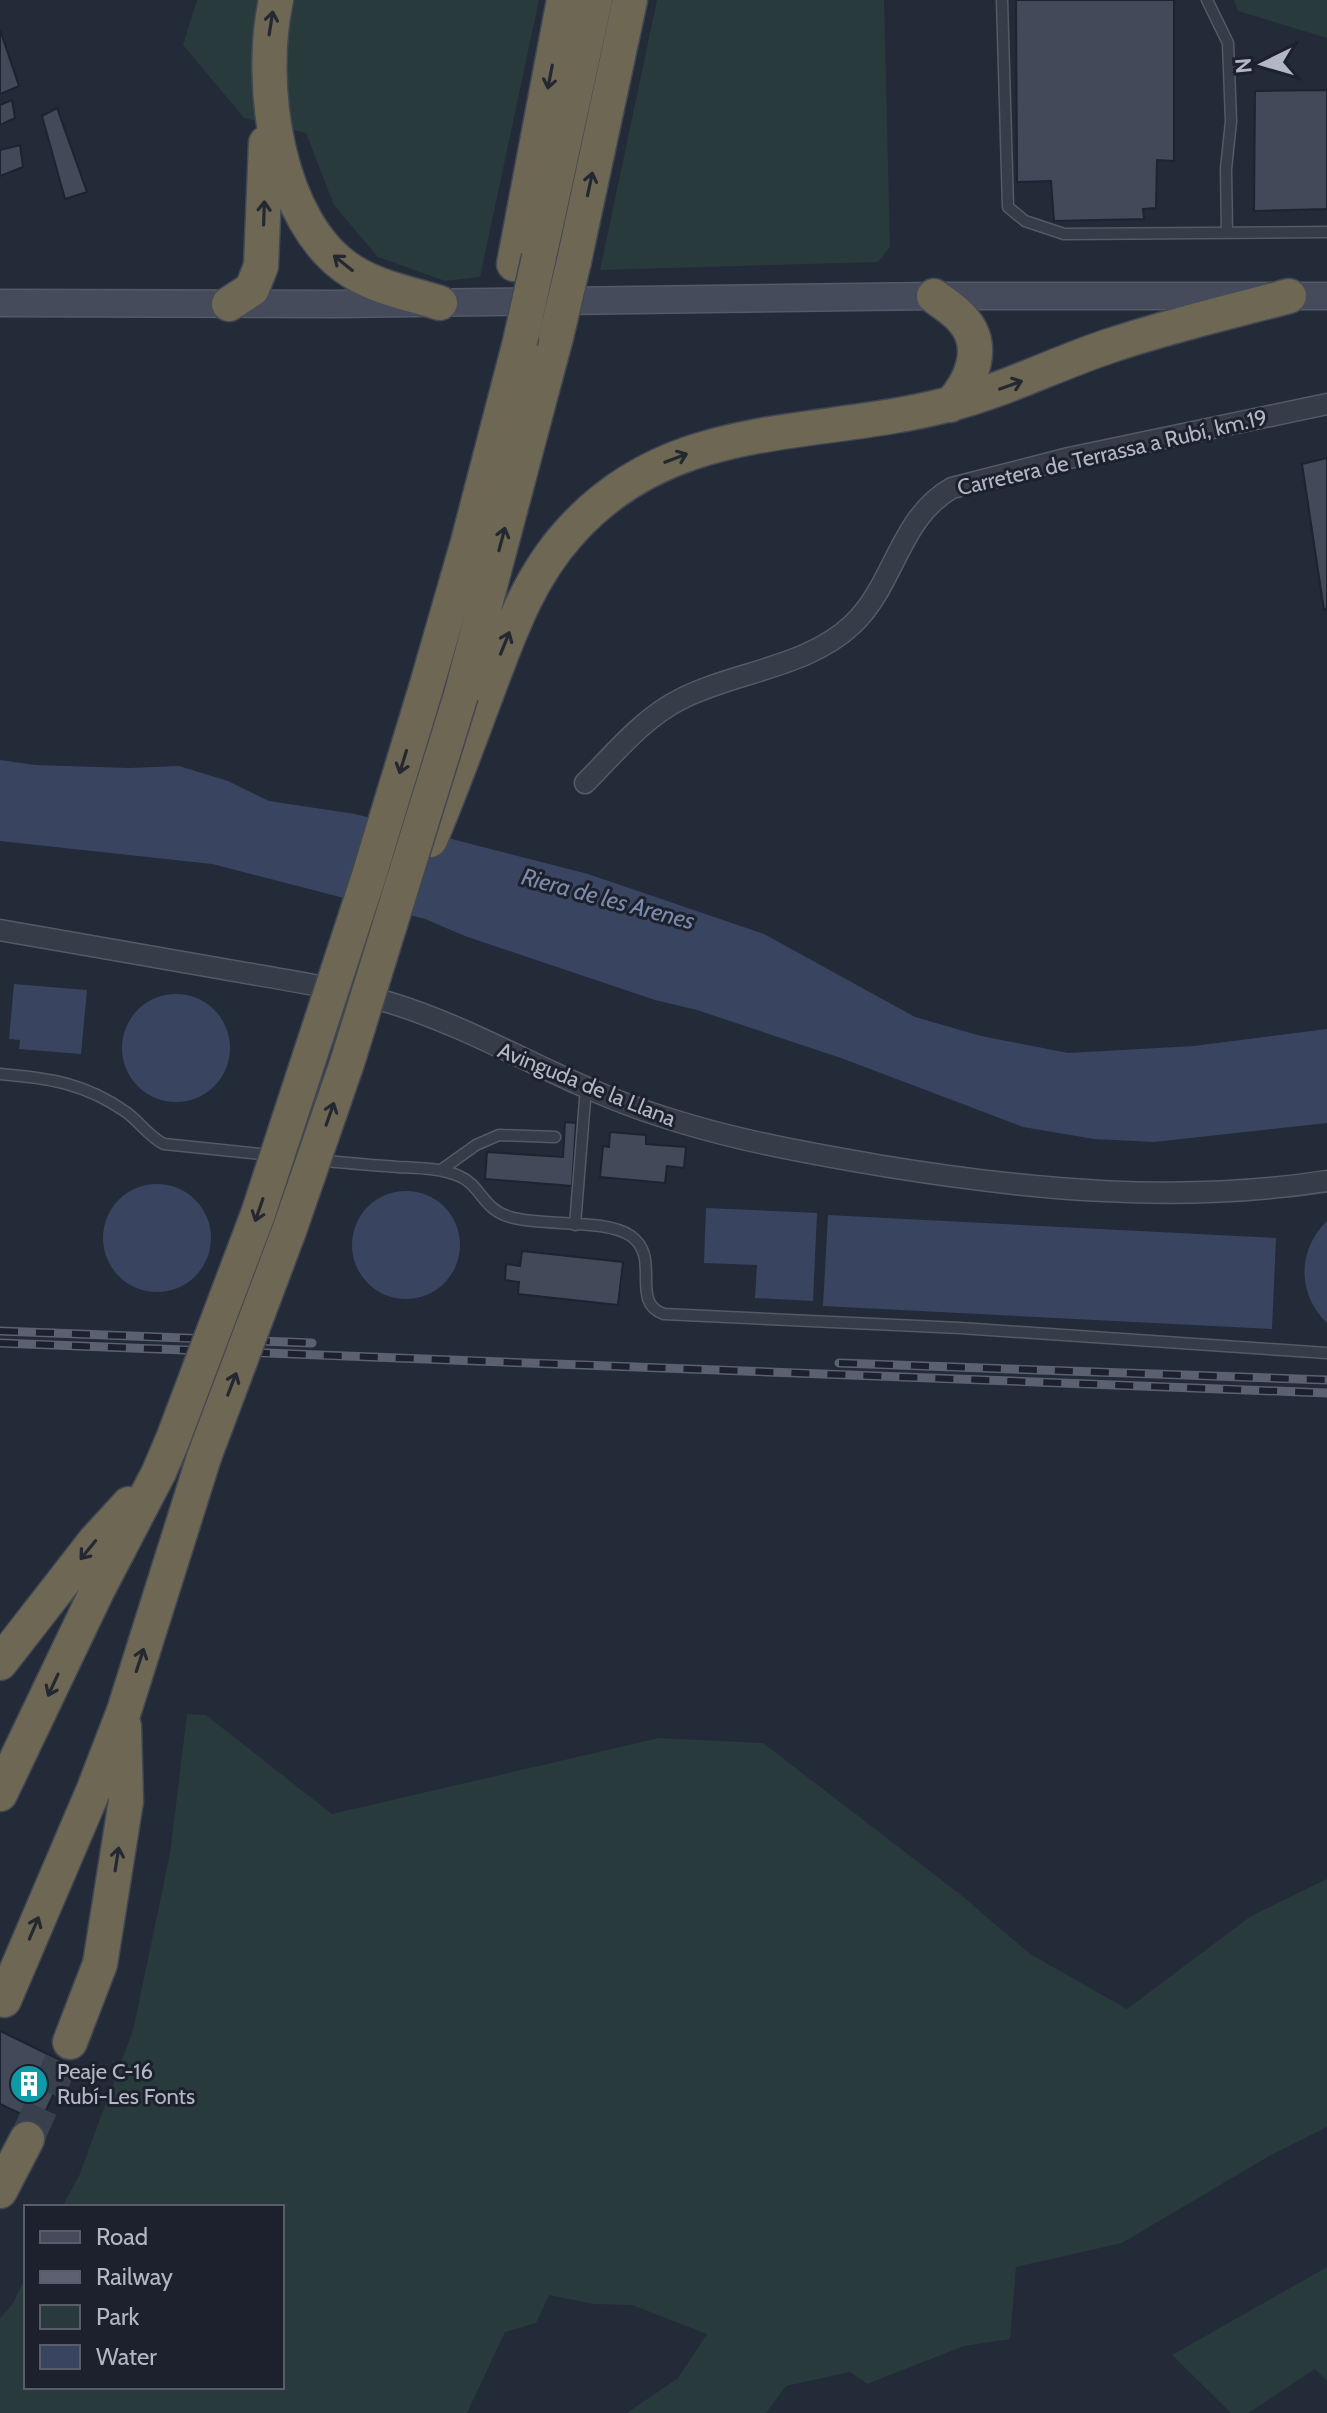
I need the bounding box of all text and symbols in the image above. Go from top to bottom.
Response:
one-way arrow [265,11,280,37]
north arrow [1223,24,1303,104]
text: N [1229,57,1258,75]
one-way arrow [542,64,557,89]
one-way arrow [583,172,598,198]
one-way arrow [257,200,272,227]
one-way arrow [333,254,354,272]
one-way arrow [998,377,1022,391]
street label: Carretera de Terrassa a Rubí, km.19 [954,404,1270,501]
one-way arrow [663,450,687,464]
one-way arrow [496,526,511,552]
one-way arrow [499,631,513,656]
one-way arrow [395,750,410,775]
water label: Riera de les Arenes [518,861,698,936]
street label: Avinguda de la Llana [494,1036,680,1133]
one-way arrow [324,1102,338,1126]
one-way arrow [251,1197,266,1222]
one-way arrow [226,1373,240,1397]
one-way arrow [79,1539,97,1560]
one-way arrow [133,1648,148,1674]
one-way arrow [44,1672,60,1696]
one-way arrow [110,1847,125,1872]
one-way arrow [28,1916,43,1941]
place label: Peaje C-16 Rubí-Les Fonts [57,2058,195,2110]
building icon: Peaje C-16 Rubí-Les Fonts [8,2063,50,2105]
legend [24,2205,284,2389]
text: Road [96,2222,148,2251]
text: Railway [96,2262,173,2291]
text: Park [96,2302,139,2331]
text: Water [96,2342,157,2371]

